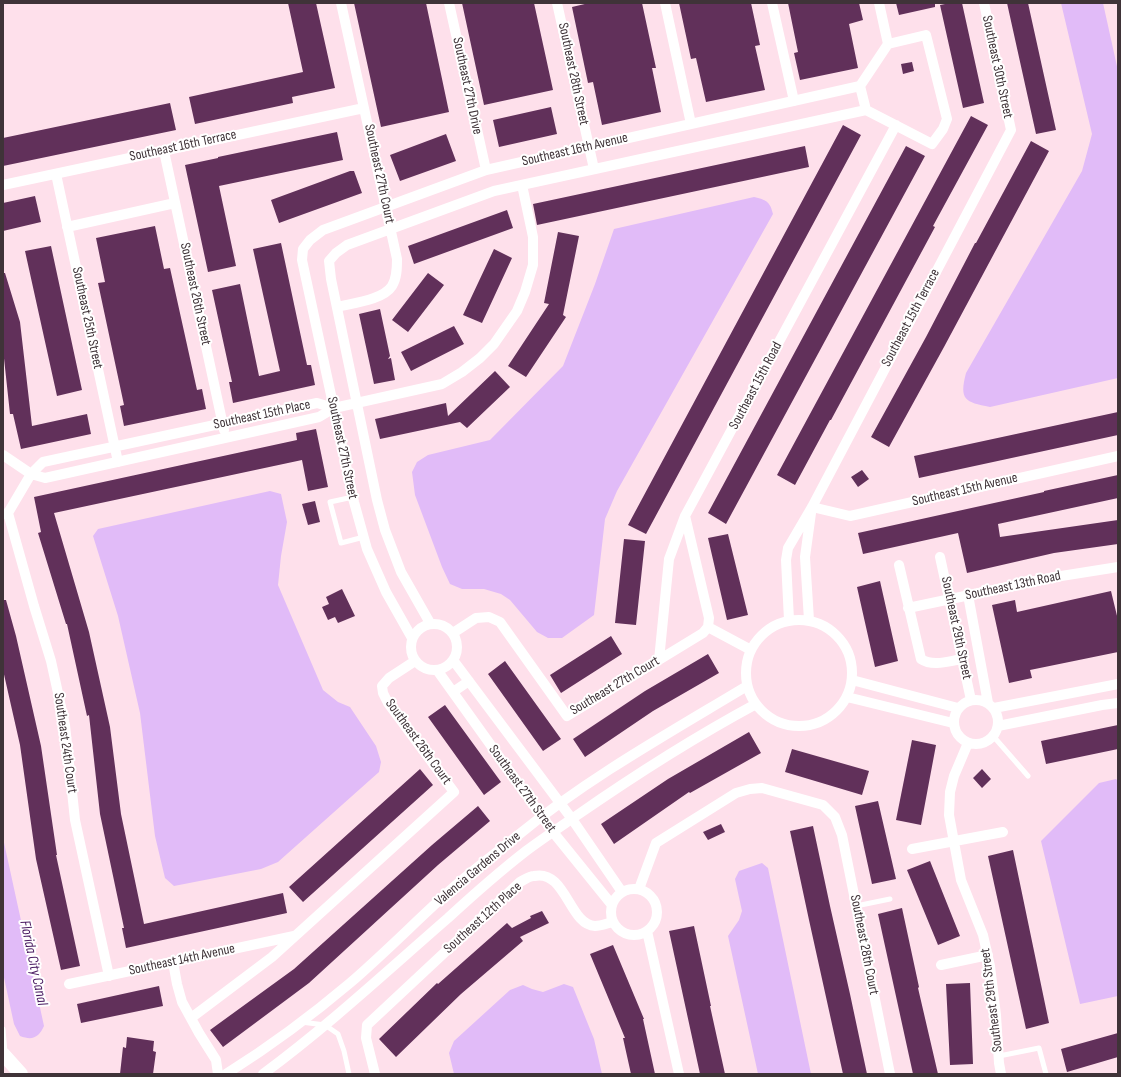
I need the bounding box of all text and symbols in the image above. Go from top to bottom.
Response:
street label: Southeast 30th Street [978,14,1016,120]
street label: Southeast 28th Street [554,21,592,127]
street label: Southeast 27th Drive [449,36,485,136]
street label: Southeast 27th Court [360,123,398,225]
street label: Southeast 16th Terrace [128,126,238,166]
street label: Southeast 16th Avenue [520,130,630,170]
street label: Southeast 26th Street [176,241,214,347]
street label: Southeast 25th Street [68,265,106,371]
street label: Southeast 15th Terrace [878,266,944,370]
street label: Southeast 15th Road [726,339,786,433]
street label: Southeast 27th Street [323,395,361,501]
street label: Southeast 15th Place [212,397,312,433]
street label: Southeast 15th Avenue [911,470,1019,510]
street label: Southeast 13th Road [964,568,1062,604]
street label: Southeast 29th Street [937,575,975,681]
street label: Southeast 27th Court [567,653,663,719]
street label: Southeast 24th Court [50,692,80,794]
street label: Southeast 26th Court [381,696,455,788]
street label: Southeast 27th Street [485,742,559,836]
street label: Valencia Gardens Drive [432,828,524,910]
street label: Southeast 12th Place [441,879,525,957]
street label: Southeast 28th Court [846,894,882,996]
water label: Florida City Canal [15,919,51,1007]
street label: Southeast 14th Avenue [127,941,237,979]
street label: Southeast 29th Street [977,947,1007,1053]

